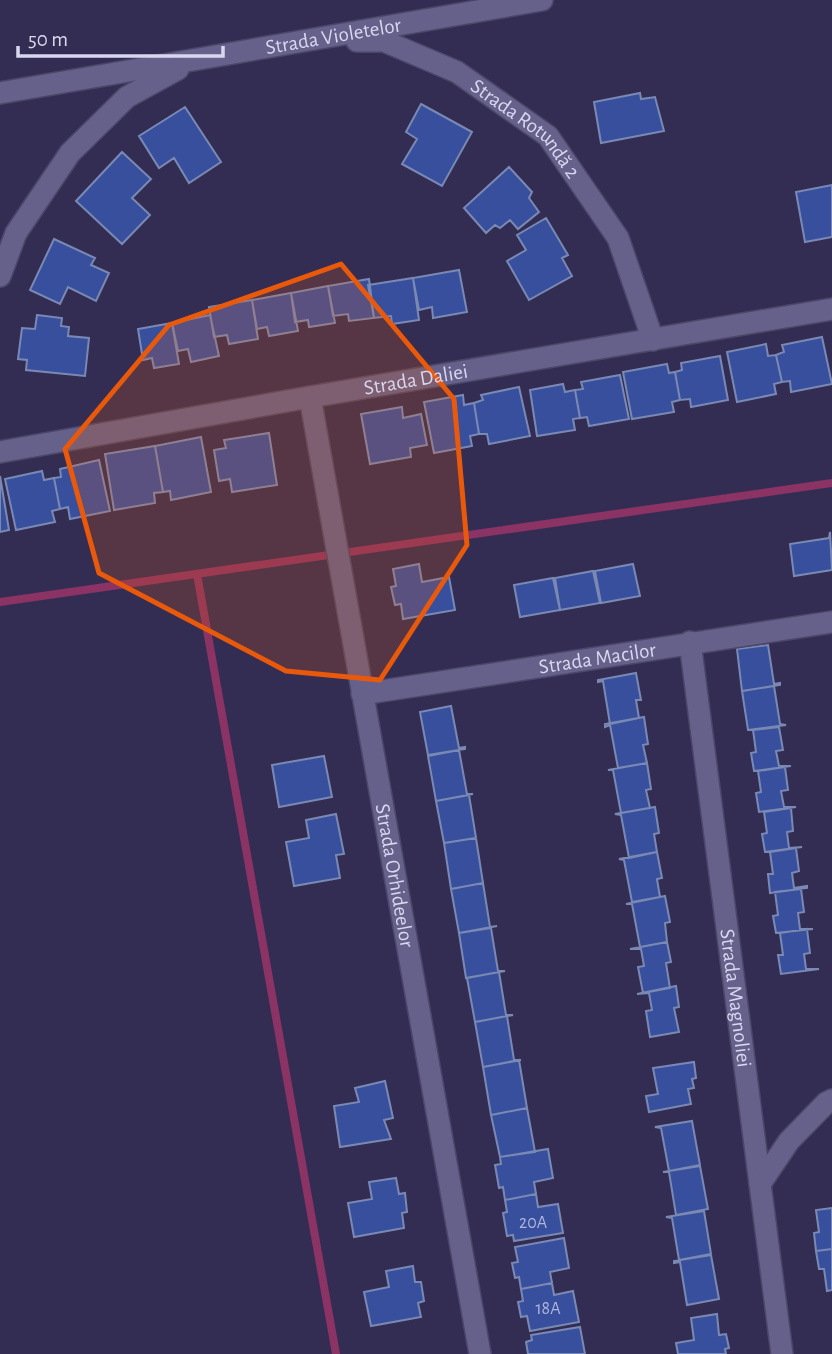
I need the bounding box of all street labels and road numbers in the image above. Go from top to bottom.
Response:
street label: Strada Violetelor [264,14,403,58]
street label: Strada Rotundă 2 [467,75,584,182]
street label: Strada Daliei [362,360,469,398]
street label: Strada Macilor [537,639,658,677]
street label: Strada Orhideelor [372,802,418,949]
street label: Strada Magnoliei [717,928,755,1069]

